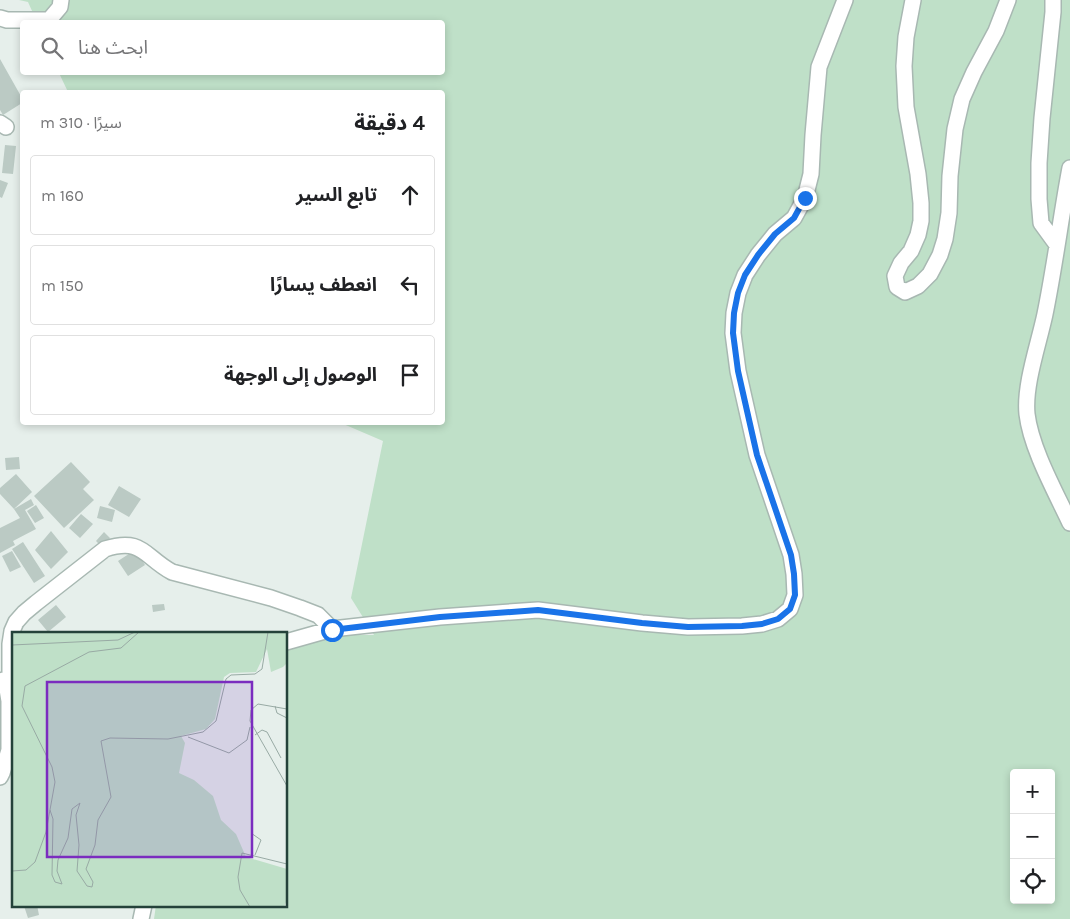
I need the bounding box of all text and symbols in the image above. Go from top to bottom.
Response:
search box [20,20,445,75]
icon: search [38,34,66,62]
text: ابحث هنا [78,37,148,59]
text: 4 دقيقة [354,111,425,135]
text: سيرًا · 310 m [40,113,122,132]
icon: ahead [396,181,424,209]
text: تابع السير [296,184,377,206]
text: 160 m [41,186,84,205]
route end [794,187,817,210]
icon: left [396,271,424,299]
text: انعطف يسارًا [270,274,377,296]
text: 150 m [41,276,84,295]
icon: arrive [396,361,424,389]
text: الوصول إلى الوجهة [224,364,377,386]
route start [321,619,344,642]
inset map [12,632,288,906]
map controls [1010,769,1055,904]
button: + [1010,769,1055,814]
button: − [1010,814,1055,859]
button: locate [1010,859,1055,904]

